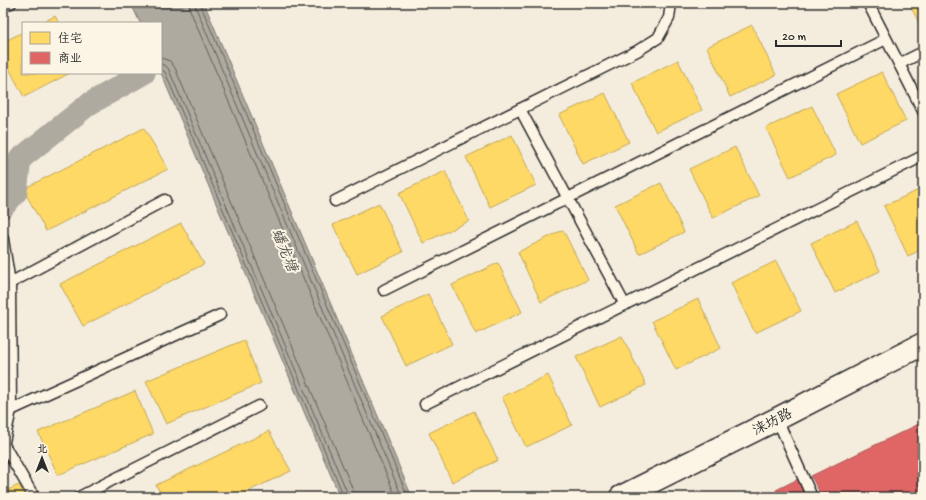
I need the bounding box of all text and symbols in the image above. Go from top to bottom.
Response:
legend [22,22,162,74]
scale bar [776,22,841,48]
text: 20 m [782,31,807,45]
text: 住宅 [58,32,82,47]
text: 商业 [58,51,82,67]
water label: 蟠龙塘 [266,226,302,277]
street label: 涞坊路 [750,405,796,440]
north arrow [22,438,62,478]
text: 北 [37,444,48,456]

